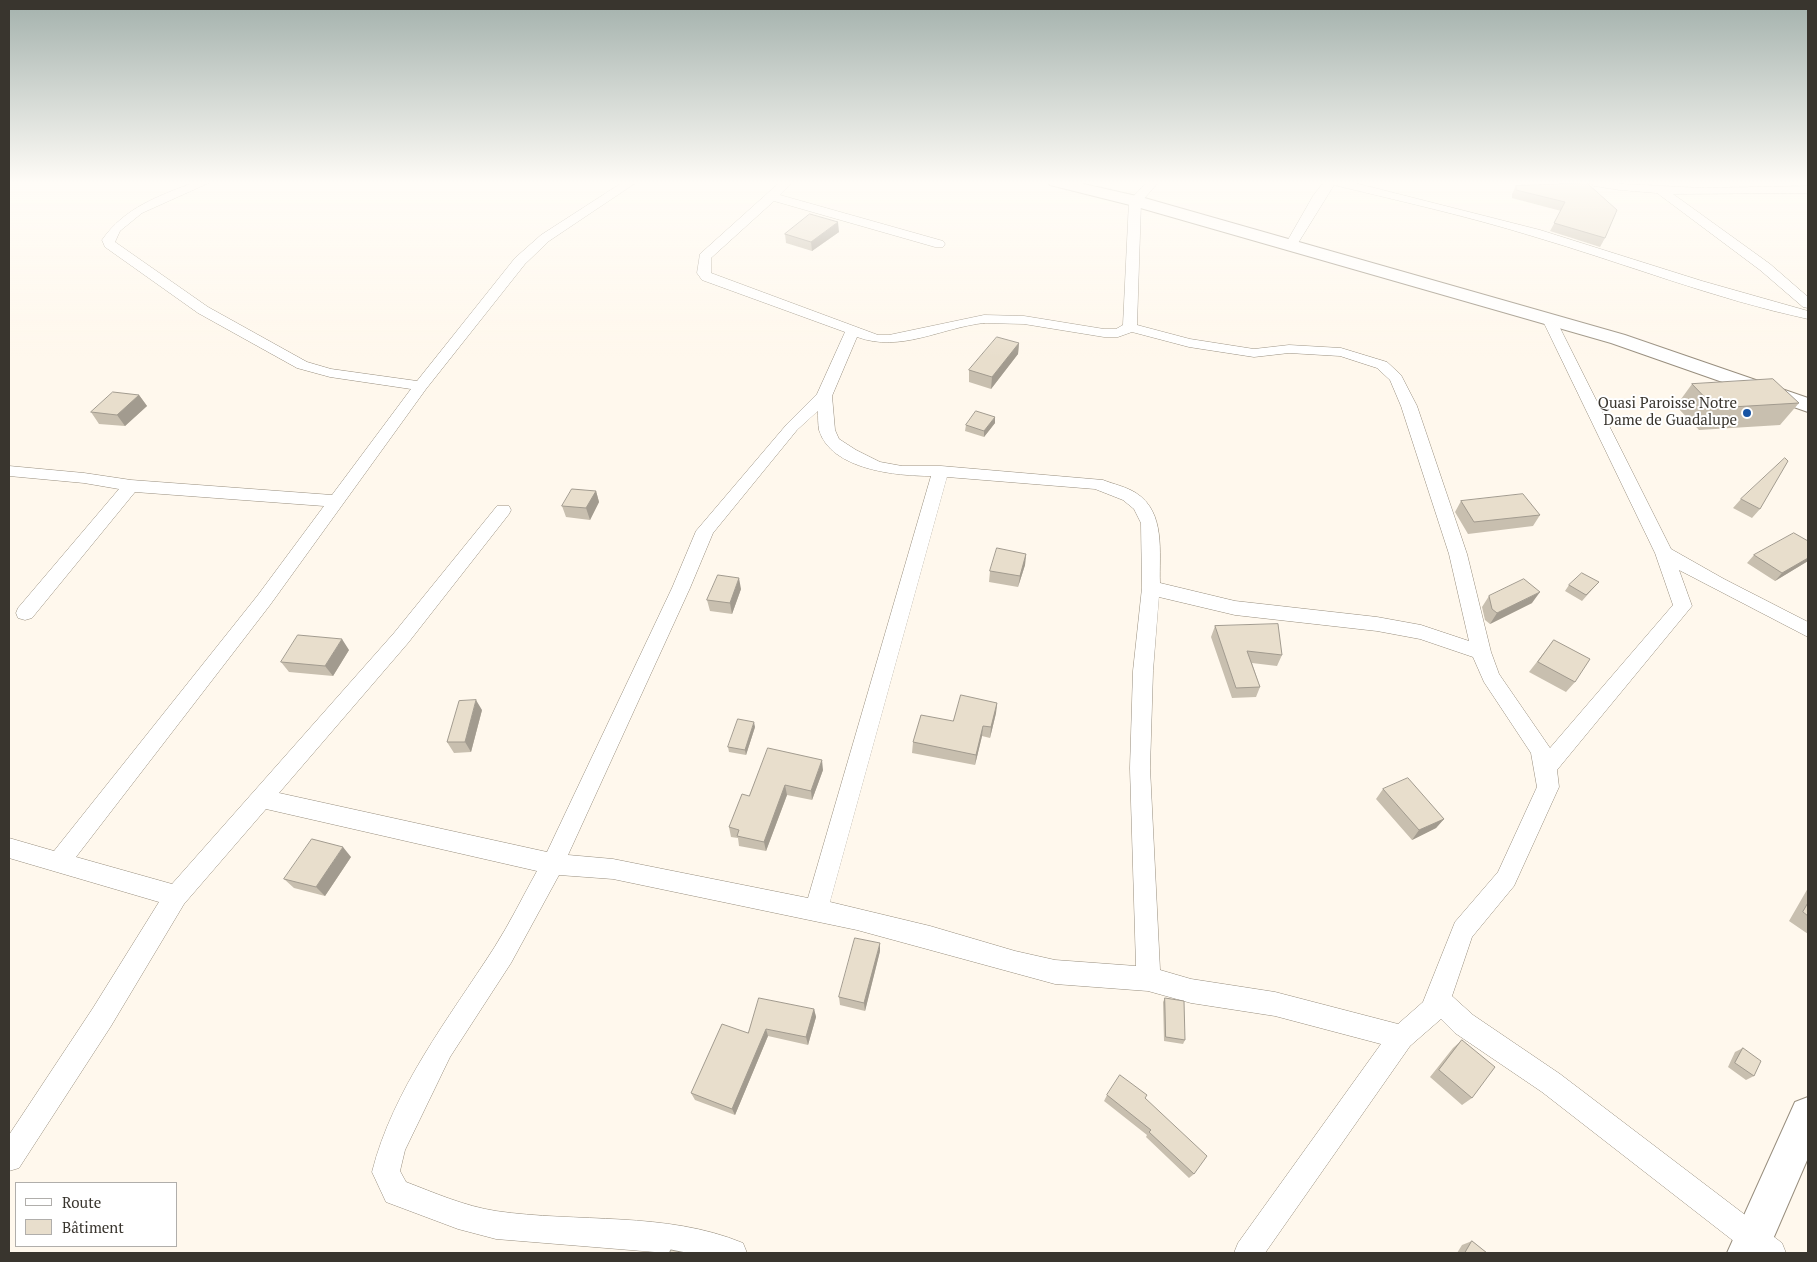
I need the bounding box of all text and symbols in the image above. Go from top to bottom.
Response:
place label: Quasi Paroisse Notre Dame de Guadalupe [1598,395,1737,430]
marker: Quasi Paroisse Notre Dame de Guadalupe [1741,407,1753,419]
legend [15,1182,178,1247]
text: Route [62,1192,101,1212]
text: Bâtiment [62,1217,124,1237]

